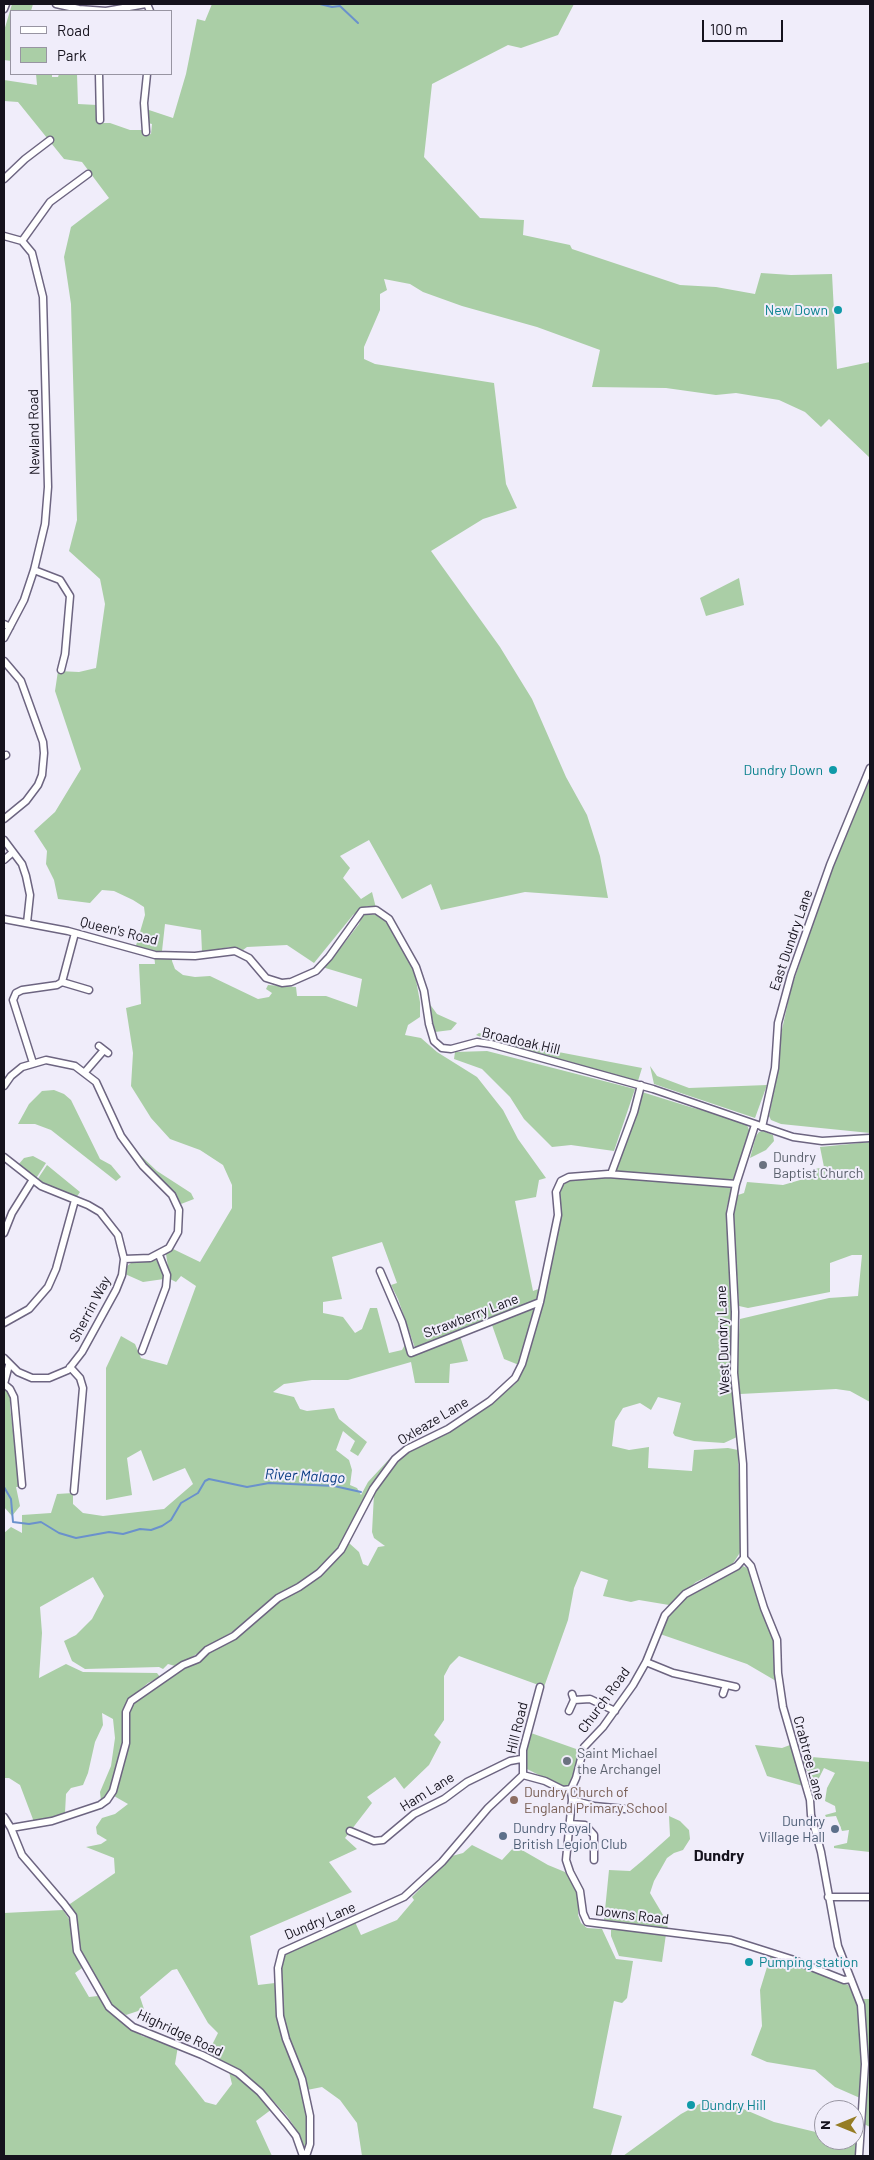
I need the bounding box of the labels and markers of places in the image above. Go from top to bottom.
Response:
place label: New Down [765,302,828,318]
marker: New Down [832,304,844,316]
place label: Dundry Down [744,762,823,778]
marker: Dundry Down [827,764,839,776]
place label: Dundry Baptist Church [773,1149,863,1182]
marker: Dundry Baptist Church [757,1159,769,1171]
place label: Saint Michael the Archangel [577,1745,661,1778]
marker: Saint Michael the Archangel [561,1755,573,1767]
place label: Dundry Church of England Primary School [524,1784,668,1816]
marker: Dundry Church of England Primary School [508,1794,520,1806]
place label: Dundry Village Hall [759,1813,825,1845]
place label: Dundry Royal British Legion Club [513,1820,628,1852]
marker: Dundry Village Hall [829,1823,841,1835]
marker: Dundry Royal British Legion Club [497,1830,509,1842]
place label: Pumping station [759,1954,858,1970]
marker: Pumping station [743,1956,755,1968]
place label: Dundry Hill [701,2097,766,2113]
marker: Dundry Hill [685,2099,697,2111]

